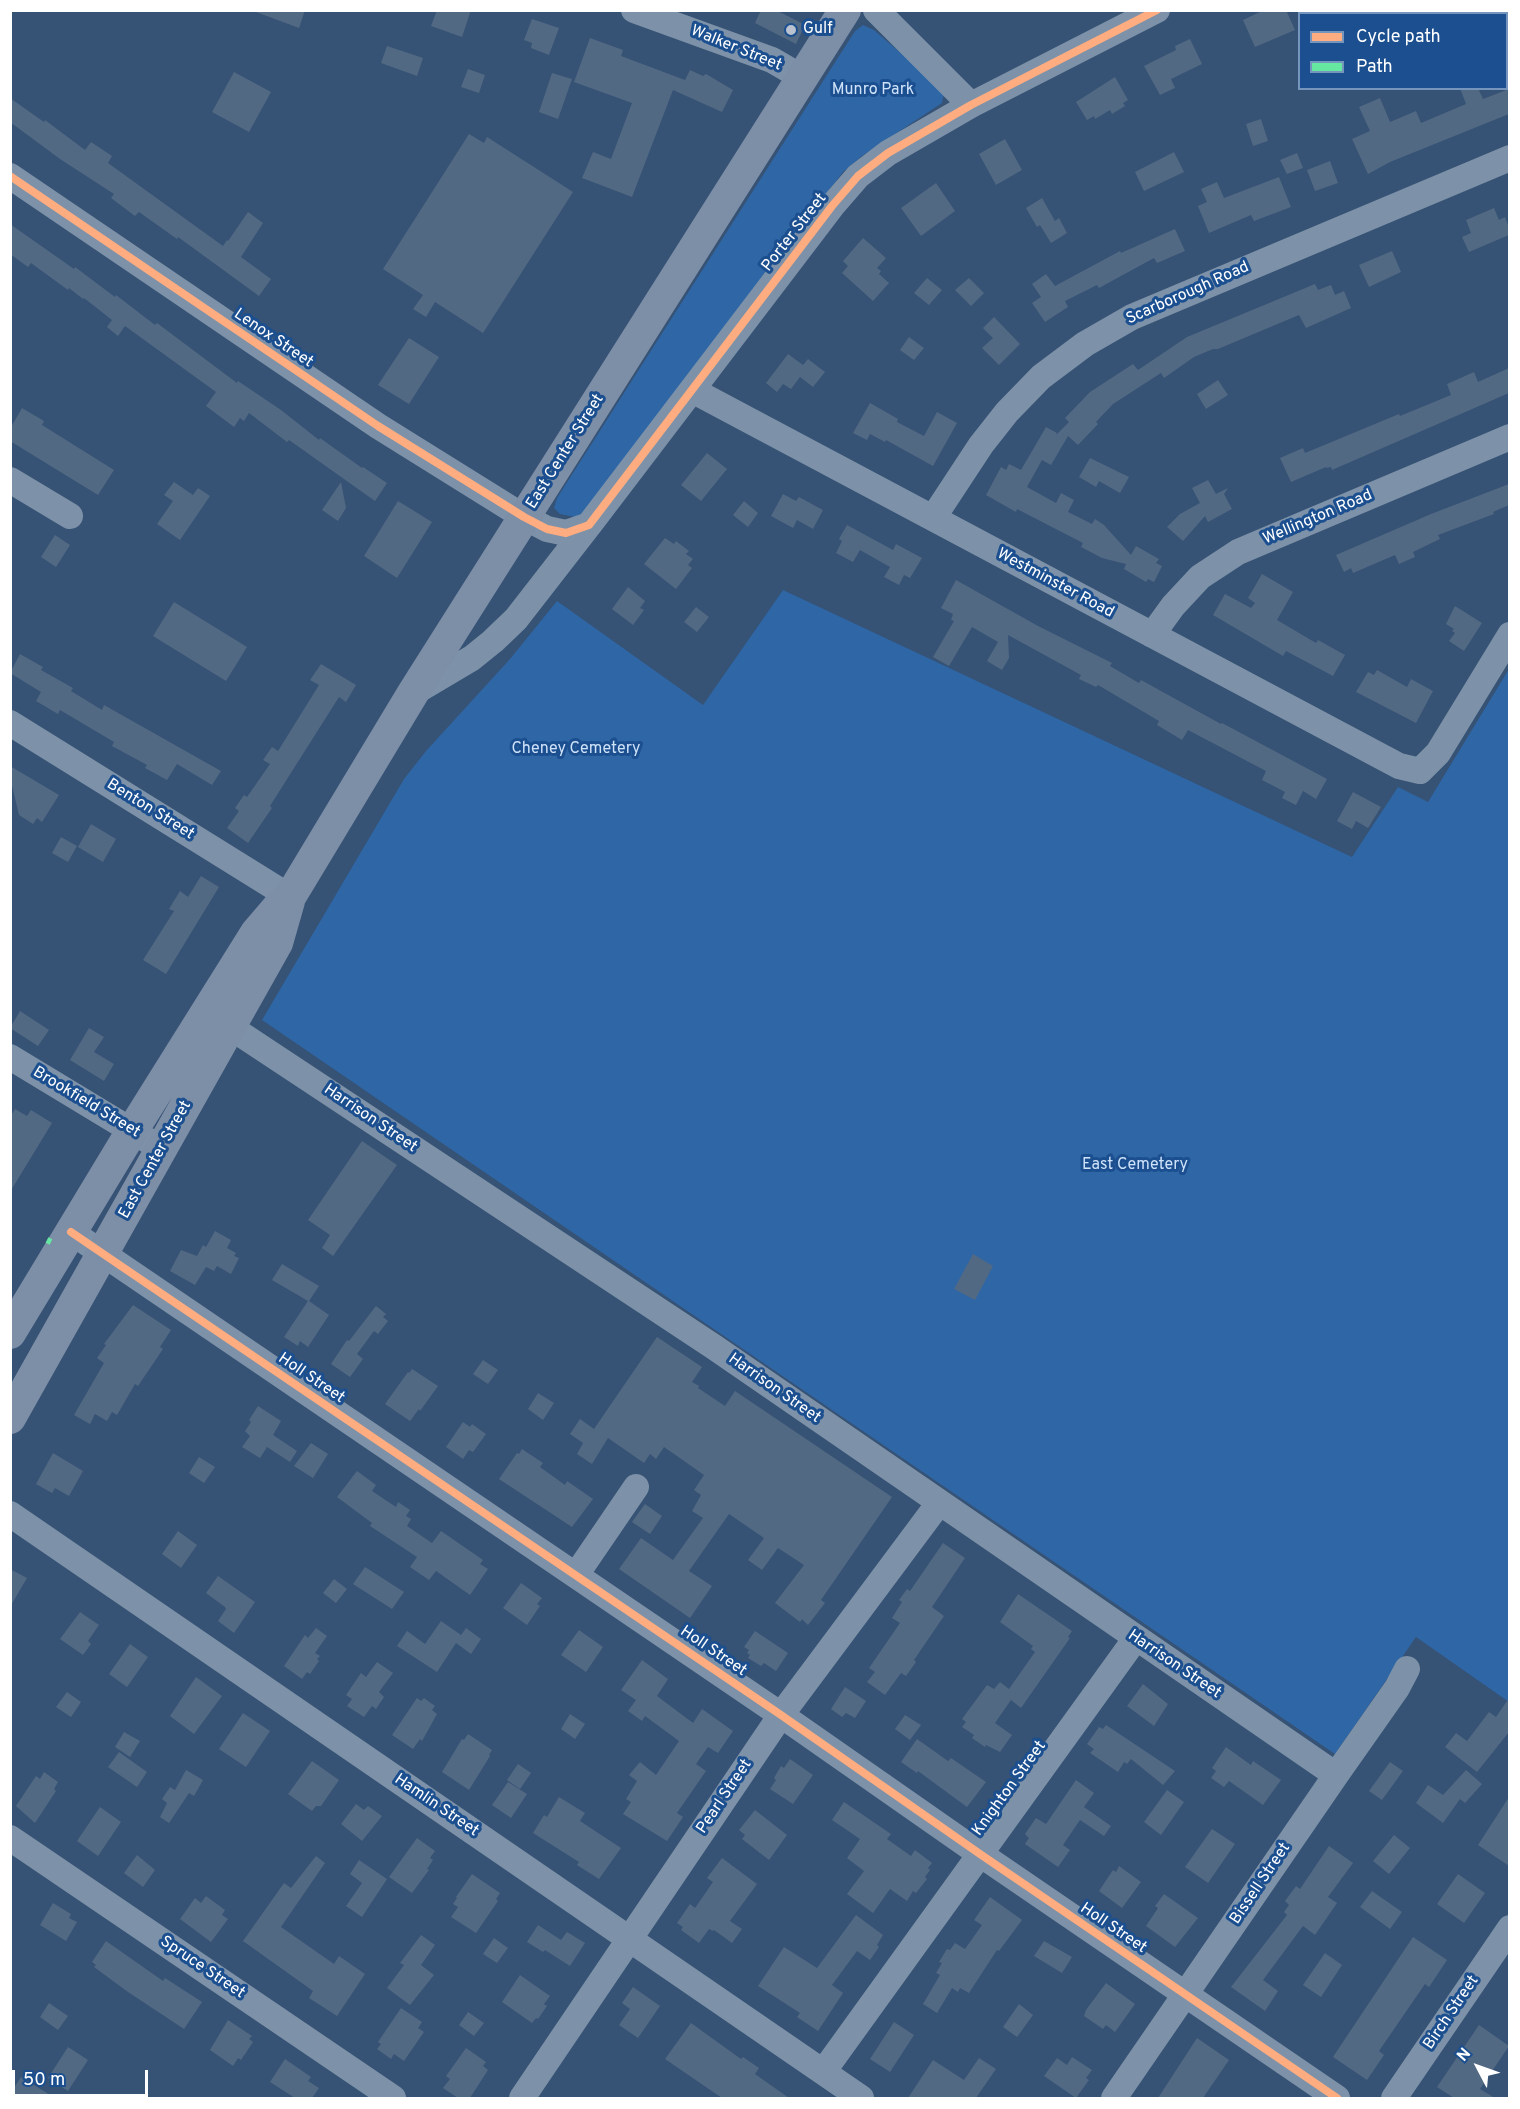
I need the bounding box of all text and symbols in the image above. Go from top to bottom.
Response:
legend [1298,12,1508,90]
place label: Gulf [803,20,833,40]
street label: Walker Street [688,22,784,76]
marker: Gulf [784,23,798,37]
text: Cycle path [1356,26,1441,49]
text: Path [1356,56,1393,79]
park label: Munro Park [832,81,914,101]
street label: Porter Street [758,190,832,276]
street label: Scarborough Road [1124,258,1252,330]
street label: Lenox Street [230,305,316,373]
street label: East Center Street [523,391,609,513]
street label: Wellington Road [1260,486,1376,550]
street label: Westminster Road [993,545,1117,623]
park label: Cheney Cemetery [511,740,641,760]
street label: Benton Street [103,775,197,845]
street label: Brookfield Street [29,1063,143,1143]
street label: Harrison Street [320,1081,420,1157]
street label: East Center Street [116,1098,196,1222]
park label: East Cemetery [1082,1156,1188,1176]
street label: Holl Street [274,1350,348,1408]
street label: Harrison Street [724,1350,824,1428]
street label: Holl Street [676,1623,750,1681]
street label: Harrison Street [1124,1627,1224,1703]
street label: Knighton Street [969,1738,1051,1840]
street label: Pearl Street [693,1756,757,1838]
street label: Hamlin Street [390,1771,482,1841]
street label: Bissell Street [1227,1840,1295,1928]
street label: Holl Street [1076,1900,1150,1958]
street label: Spruce Street [156,1933,248,2003]
street label: Birch Street [1420,1972,1484,2054]
north arrow [1448,2037,1508,2097]
text: N [1453,2044,1476,2066]
scale bar [15,2058,152,2096]
text: 50 m [23,2069,65,2092]

